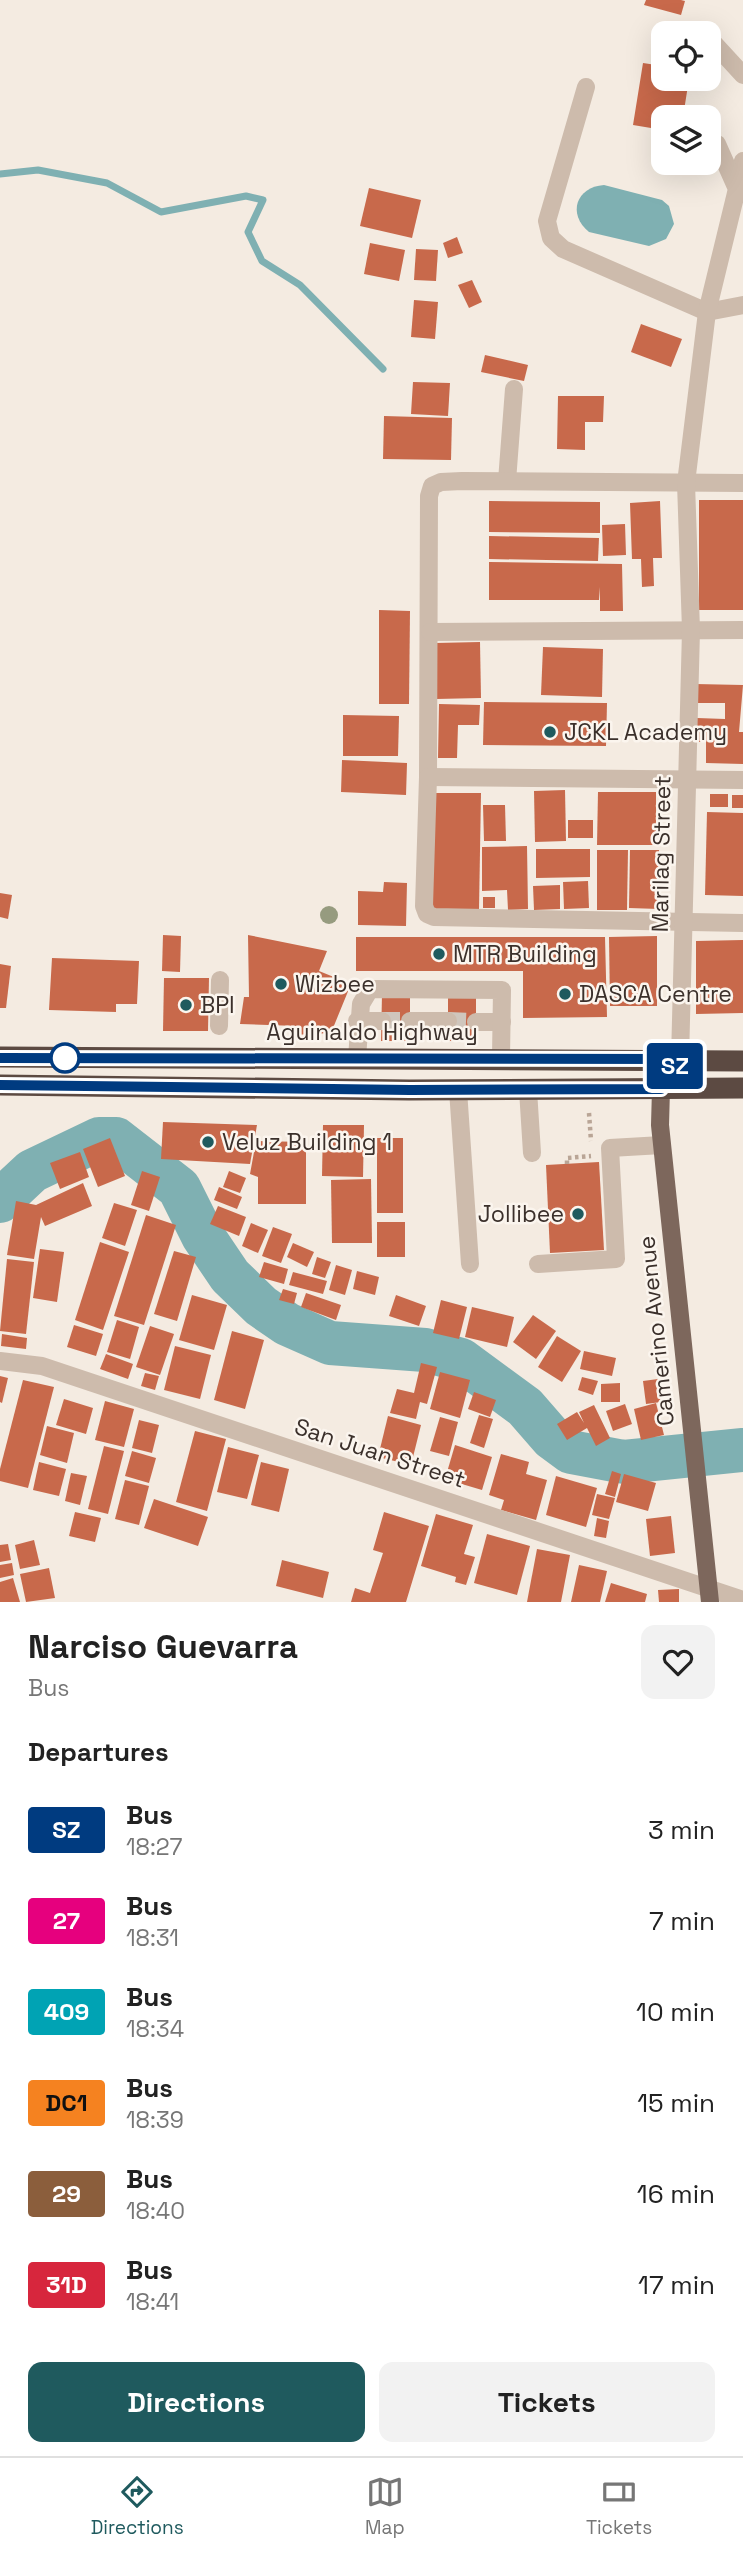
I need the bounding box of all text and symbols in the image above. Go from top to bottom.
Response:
map controls [651,21,721,175]
button: locate [651,21,721,91]
button: layers [651,105,721,175]
place label: JCKL Academy [564,717,727,747]
marker: JCKL Academy [542,724,558,740]
street label: Marilag Street [645,775,677,933]
place label: MTR Building [453,939,597,969]
marker: MTR Building [431,946,447,962]
place label: Wizbee [295,969,375,999]
marker: Wizbee [273,976,289,992]
place label: DASCA Centre [579,979,732,1009]
marker: DASCA Centre [557,986,573,1002]
place label: BPI [200,990,235,1020]
marker: BPI [178,997,194,1013]
street label: Aguinaldo Highway [266,1017,478,1047]
unlabelled marker [50,1043,80,1073]
line badge: SZ [644,1043,706,1089]
text: SZ [661,1050,689,1081]
place label: Veluz Building 1 [222,1127,392,1157]
marker: Veluz Building 1 [200,1134,216,1150]
place label: Jollibee [478,1199,564,1229]
marker: Jollibee [570,1206,586,1222]
street label: Camerino Avenue [631,1235,681,1427]
street label: San Juan Street [291,1411,469,1495]
button: heart [641,1625,715,1699]
text: Narciso Guevarra [28,1626,298,1668]
text: Bus [28,1673,69,1703]
text: Departures [28,1735,169,1769]
text: Bus [126,1798,173,1832]
text: 3 min [648,1813,715,1847]
text: SZ [52,1814,81,1845]
text: 18:27 [126,1832,182,1862]
text: Bus [126,1889,173,1923]
text: 7 min [649,1904,715,1938]
text: 27 [53,1905,80,1936]
text: 18:31 [126,1923,179,1953]
text: Bus [126,1980,173,2014]
text: 10 min [636,1995,715,2029]
text: 409 [44,1996,89,2027]
text: 18:34 [126,2014,184,2044]
text: Bus [126,2071,173,2105]
text: 15 min [637,2086,715,2120]
text: DC1 [45,2087,88,2118]
text: 18:39 [126,2105,184,2135]
text: Bus [126,2162,173,2196]
text: 16 min [637,2177,715,2211]
text: 29 [52,2178,81,2209]
text: 18:40 [126,2196,185,2226]
text: Bus [126,2253,173,2287]
text: 17 min [638,2268,715,2302]
text: 31D [46,2269,87,2300]
text: 18:41 [126,2287,179,2317]
button: Directions [28,2362,365,2442]
button: Tickets [379,2362,715,2442]
tab: Directions [91,2473,184,2540]
tab: Map [365,2473,405,2540]
tab: Tickets [586,2473,652,2540]

